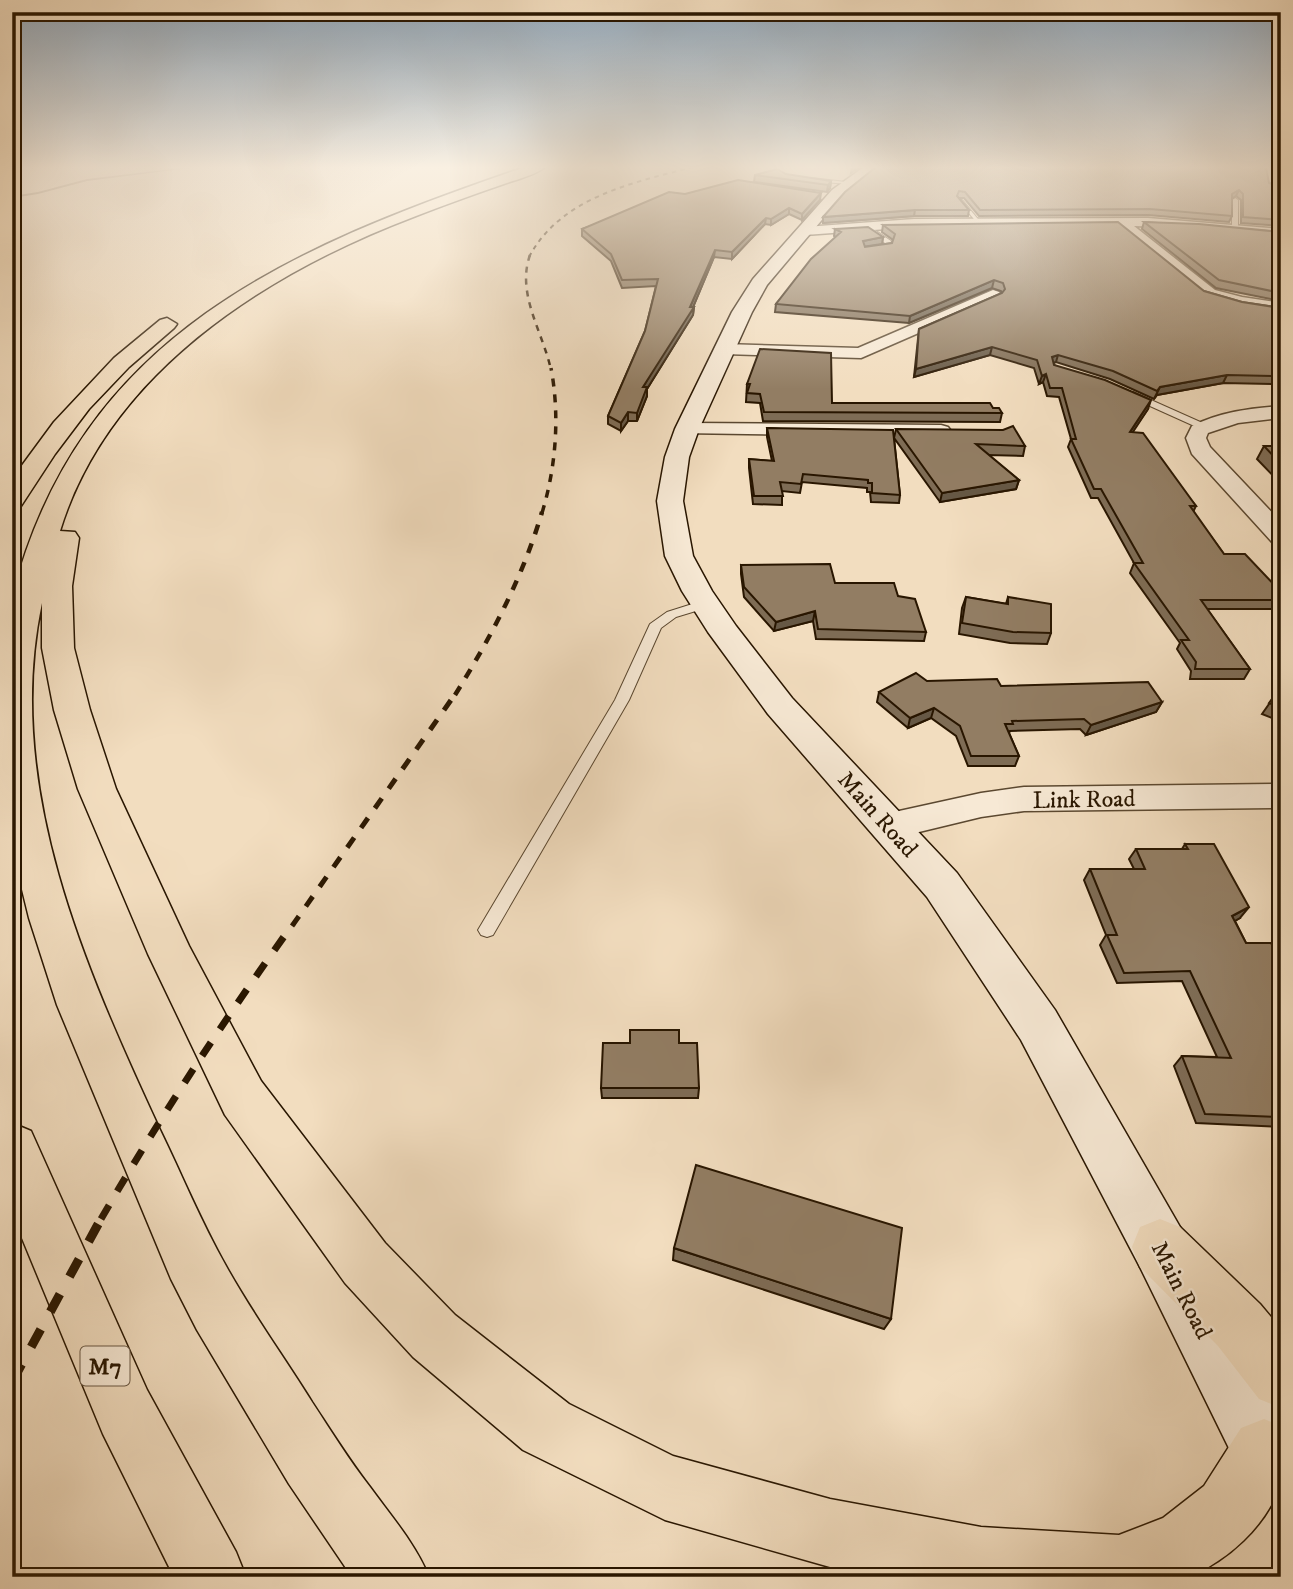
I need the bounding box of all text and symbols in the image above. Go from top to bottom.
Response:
street label: Main Road [831,765,924,864]
street label: Link Road [1032,784,1136,816]
street label: Main Road [1144,1237,1218,1344]
road number: M7 [80,1346,130,1386]

